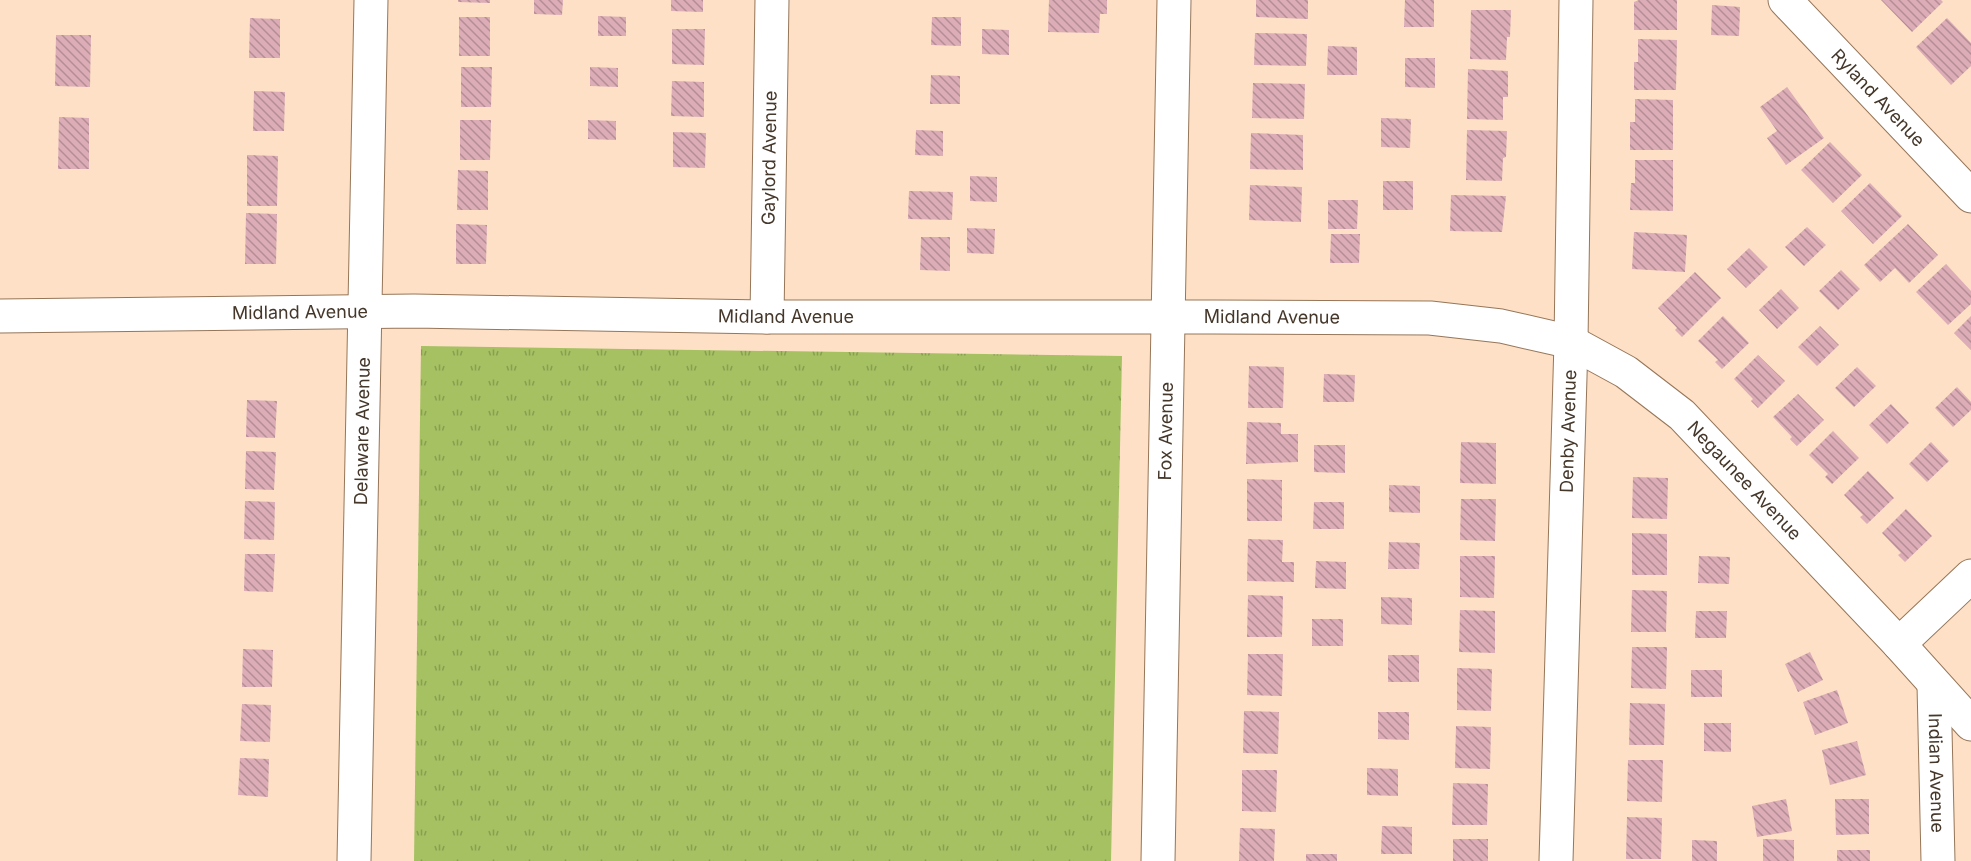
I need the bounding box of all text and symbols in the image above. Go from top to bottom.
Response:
street label: Ryland Avenue [1827,45,1929,151]
street label: Gaylord Avenue [757,91,781,225]
street label: Midland Avenue [232,301,368,323]
street label: Midland Avenue [718,305,854,327]
street label: Midland Avenue [1204,306,1340,328]
street label: Delaware Avenue [350,357,374,505]
street label: Denby Avenue [1556,369,1580,493]
street label: Fox Avenue [1154,382,1177,480]
street label: Negaunee Avenue [1683,416,1806,544]
street label: Indian Avenue [1925,713,1948,833]

